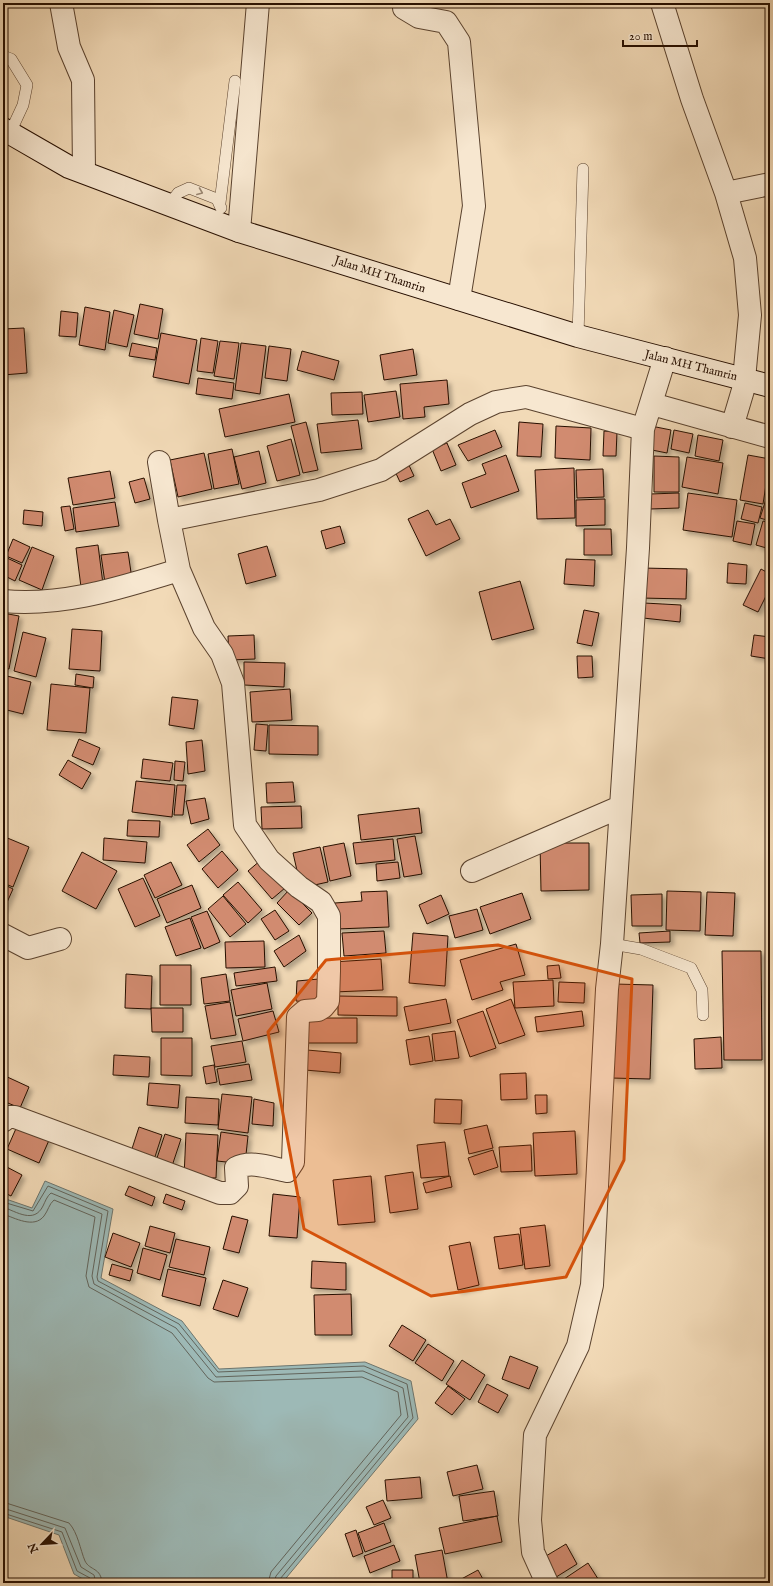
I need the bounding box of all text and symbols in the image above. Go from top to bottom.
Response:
scale bar [623,22,697,48]
text: 20 m [629,29,652,44]
one-way arrow [197,188,204,196]
street label: Jalan MH Thamrin [330,252,428,297]
street label: Jalan MH Thamrin [641,346,739,385]
north arrow [22,1524,62,1564]
text: N [25,1540,43,1556]

